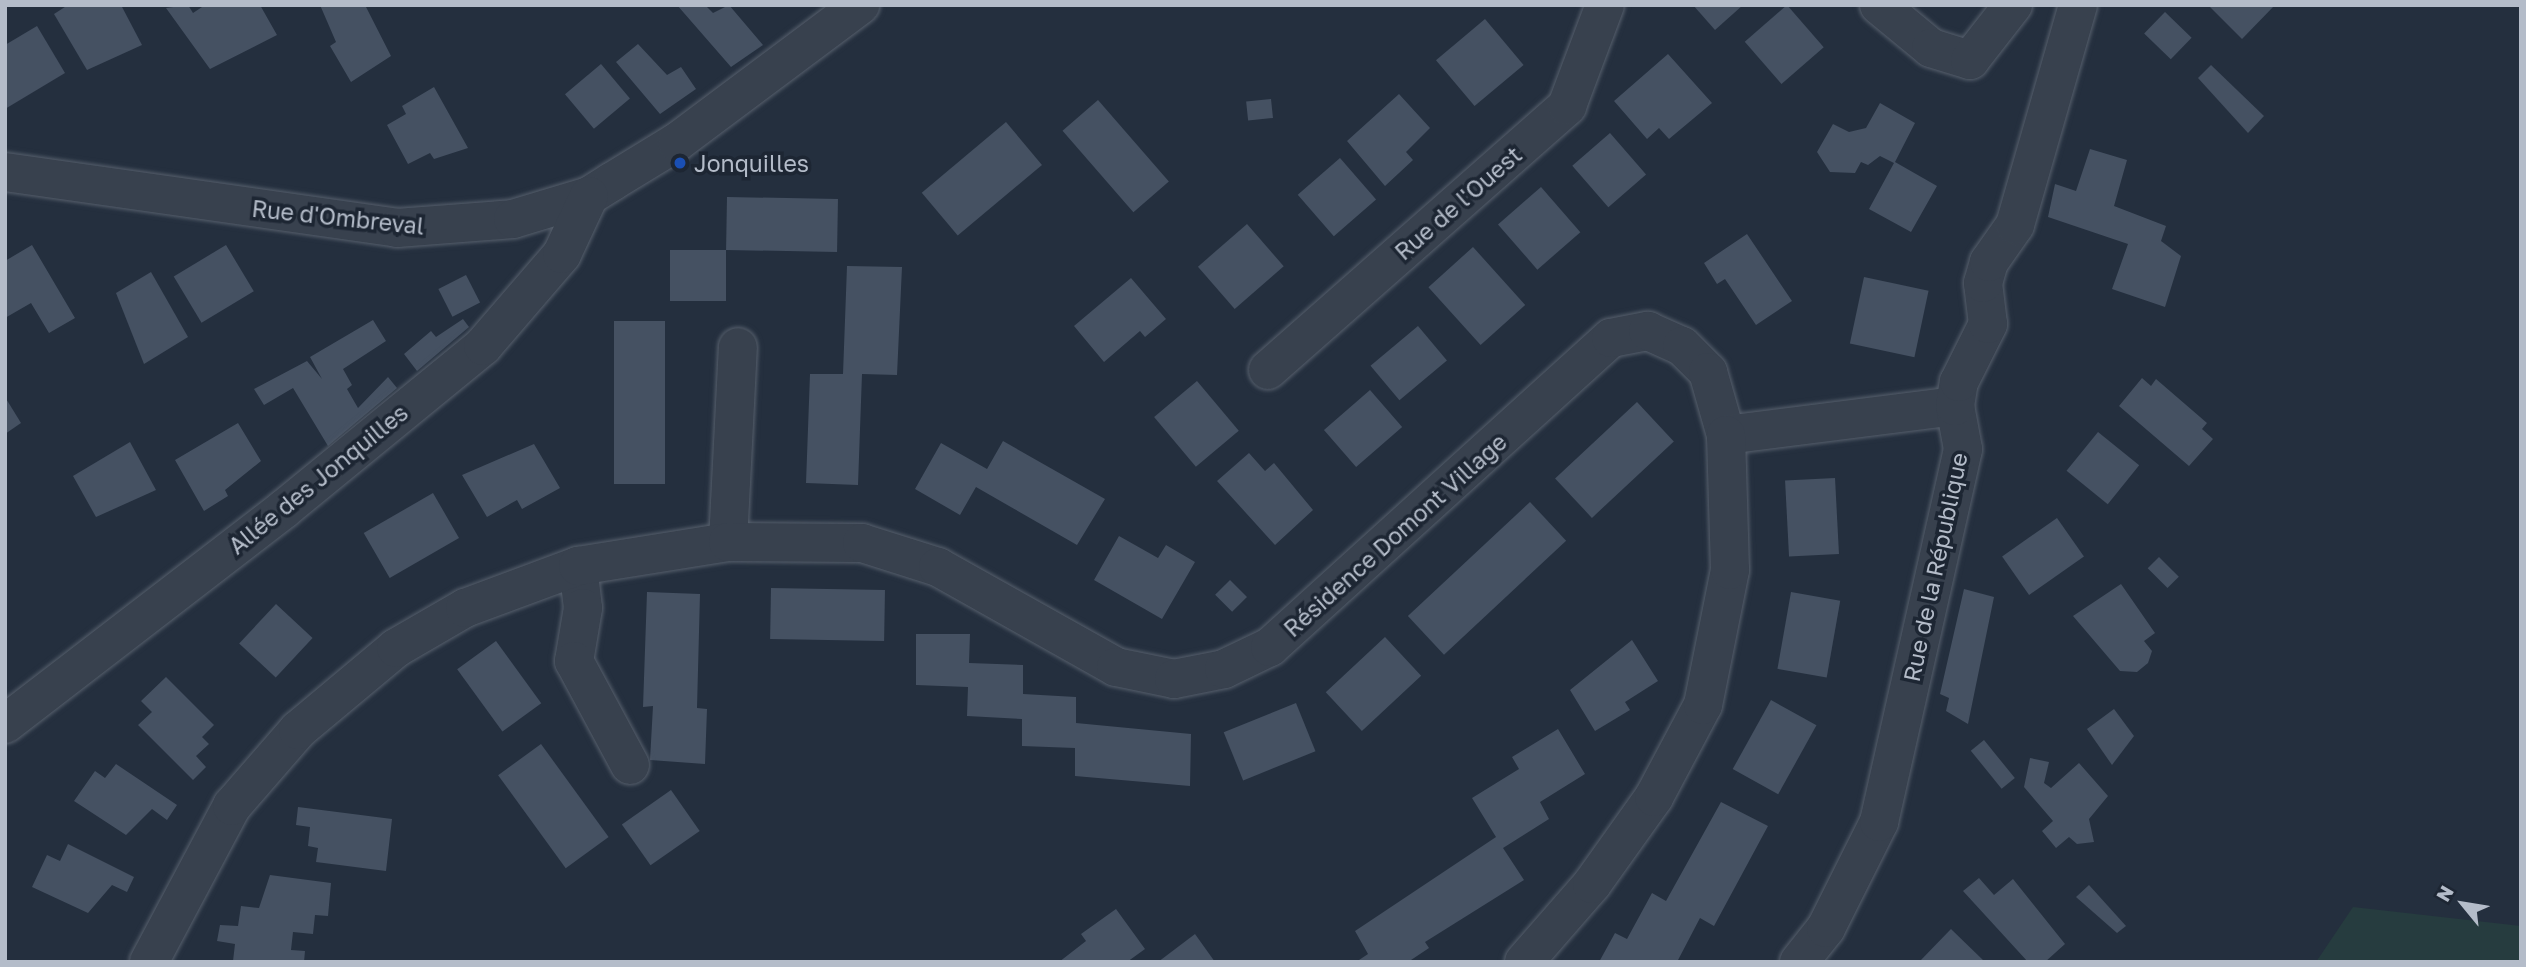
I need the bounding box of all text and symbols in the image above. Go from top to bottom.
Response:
street label: Rue de l'Ouest [1389,141,1527,265]
place label: Jonquilles [694,149,809,177]
marker: Jonquilles [672,155,688,171]
street label: Rue d'Ombreval [250,194,426,240]
street label: Allée des Jonquilles [223,398,413,560]
street label: Résidence Domont Village [1278,428,1512,642]
street label: Rue de la République [1897,450,1973,684]
north arrow [2428,869,2498,939]
text: N [2431,881,2458,905]

